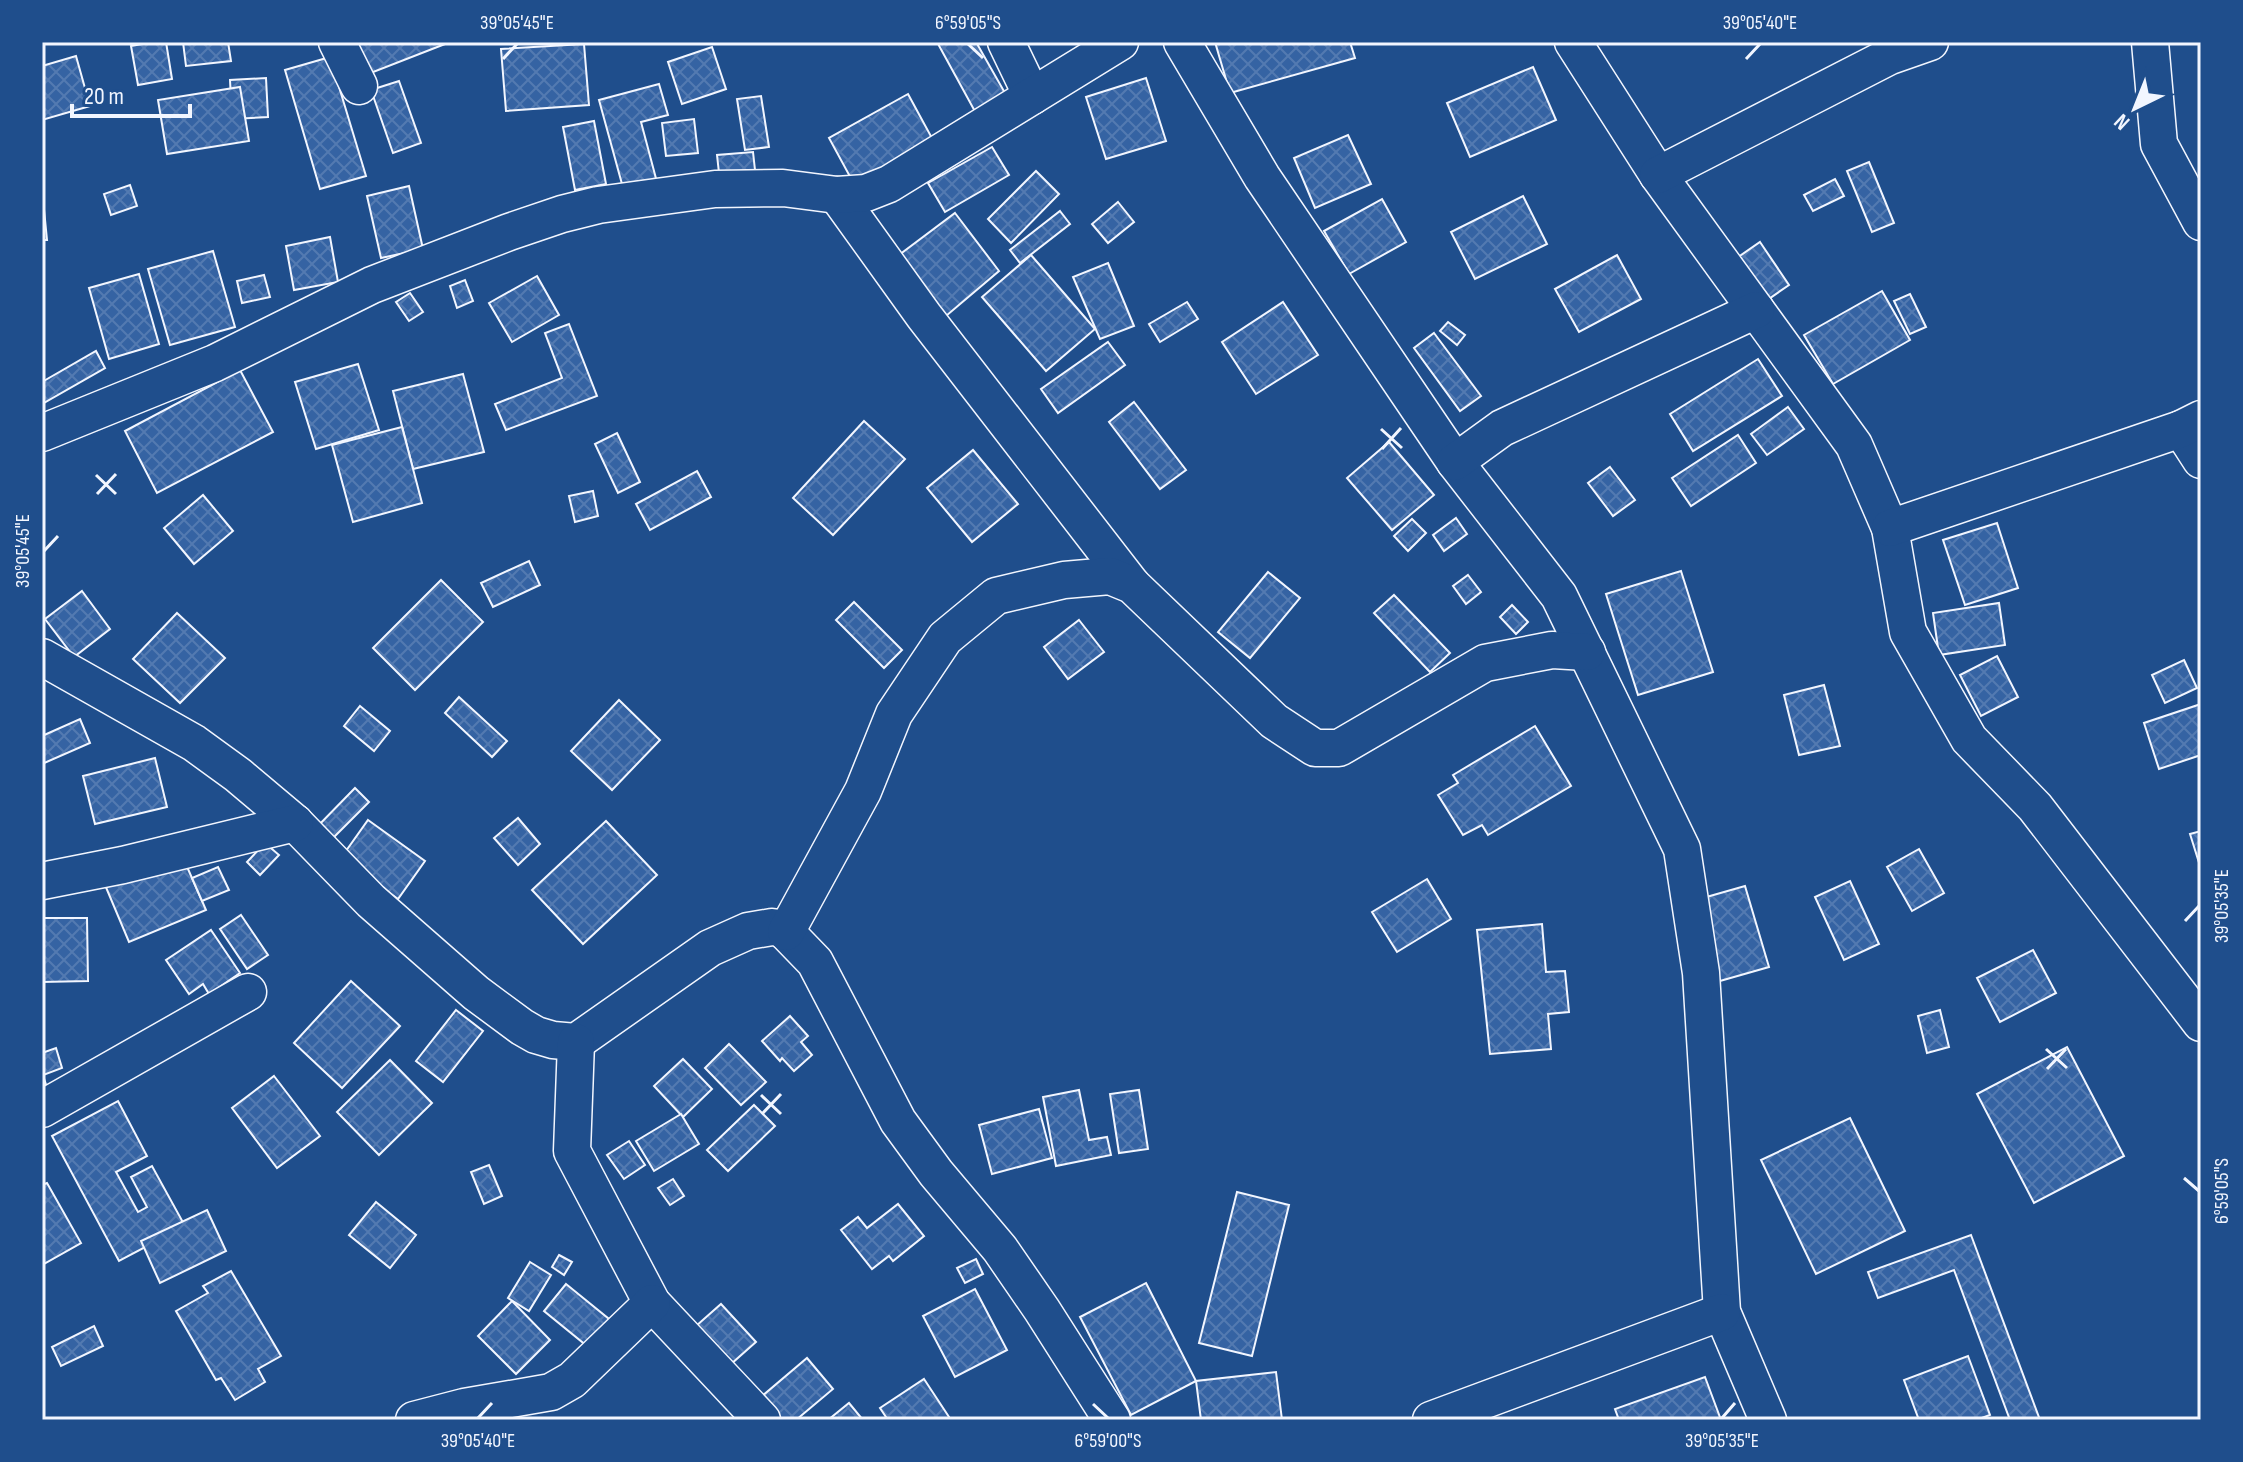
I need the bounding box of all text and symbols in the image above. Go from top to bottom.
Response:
text: 39°05'45"E [480,11,554,35]
text: 6°59'05"S [935,11,1001,35]
text: 39°05'40"E [1723,11,1797,35]
scale bar [72,68,190,118]
north arrow [2095,68,2175,148]
text: 20 m [84,82,124,111]
text: N [2109,108,2136,135]
text: 39°05'45"E [11,514,35,588]
text: 39°05'35"E [2210,869,2234,943]
text: 6°59'05"S [2210,1158,2234,1224]
text: 39°05'40"E [441,1429,515,1453]
text: 6°59'00"S [1075,1429,1141,1453]
text: 39°05'35"E [1685,1429,1759,1453]

